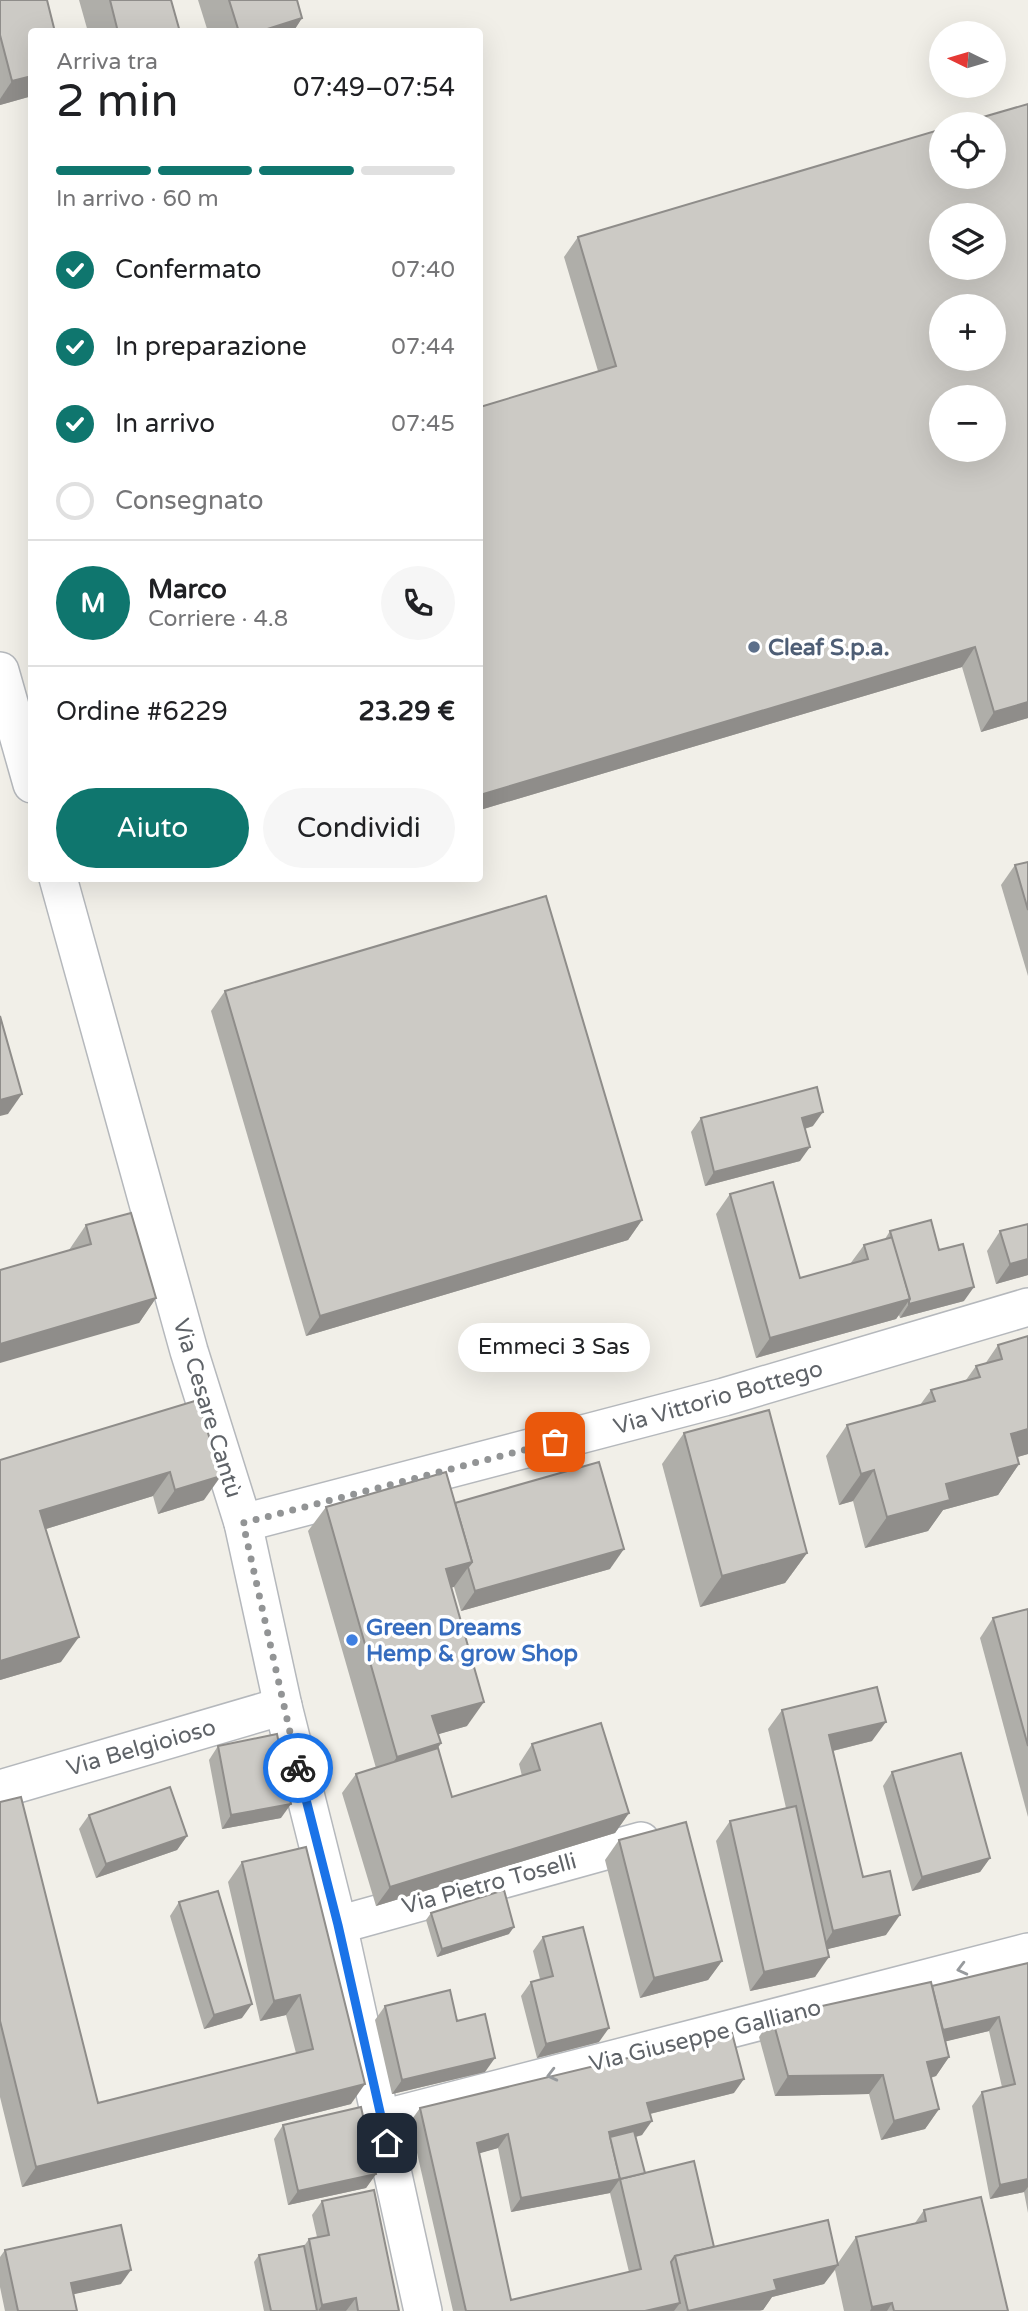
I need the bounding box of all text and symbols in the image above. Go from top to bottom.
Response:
north arrow [929,21,1006,98]
map controls [929,21,1006,462]
text: Arriva tra [56,48,158,76]
text: 07:49–07:54 [293,72,455,103]
text: 2 min [56,74,179,129]
button: locate [929,112,1006,189]
text: In arrivo · 60 m [56,185,219,213]
button: layers [929,203,1006,280]
icon: check [56,251,94,289]
text: Confermato [115,254,262,285]
text: 07:40 [391,256,455,284]
button: + [929,294,1006,371]
icon: check [56,328,94,366]
text: In preparazione [115,331,307,362]
text: 07:44 [391,333,455,361]
button: − [929,385,1006,462]
icon: check [56,405,94,443]
text: In arrivo [115,408,215,439]
text: 07:45 [391,410,455,438]
text: Consegnato [115,485,264,516]
button: phone [381,566,455,640]
text: Marco [148,574,227,605]
text: M [80,588,106,619]
text: Corriere · 4.8 [148,605,288,633]
place label: Cleaf S.p.a. [768,634,889,662]
marker: Cleaf S.p.a. [746,639,762,655]
text: Ordine #6229 [56,696,228,727]
text: 23.29 € [358,696,455,727]
button: Aiuto [56,788,249,868]
button: Condividi [263,788,455,868]
street label: Via Cesare Cantù [166,1315,248,1501]
callout: Emmeci 3 Sas [459,1323,651,1372]
text: Emmeci 3 Sas [478,1333,630,1361]
street label: Via Vittorio Bottego [610,1355,826,1441]
pin [525,1412,585,1472]
icon: bag [536,1423,574,1461]
place label: Green Dreams Hemp & grow Shop [366,1614,578,1668]
marker: Green Dreams Hemp & grow Shop [344,1632,360,1648]
street label: Via Belgioioso [63,1713,219,1783]
courier [263,1733,333,1803]
icon: bike [279,1749,317,1787]
street label: Via Pietro Toselli [399,1847,580,1921]
one-way arrow [956,1961,968,1975]
street label: Via Giuseppe Galliano [586,1994,824,2078]
one-way arrow [546,2067,558,2081]
pin [357,2113,417,2173]
icon: home [368,2124,406,2162]

